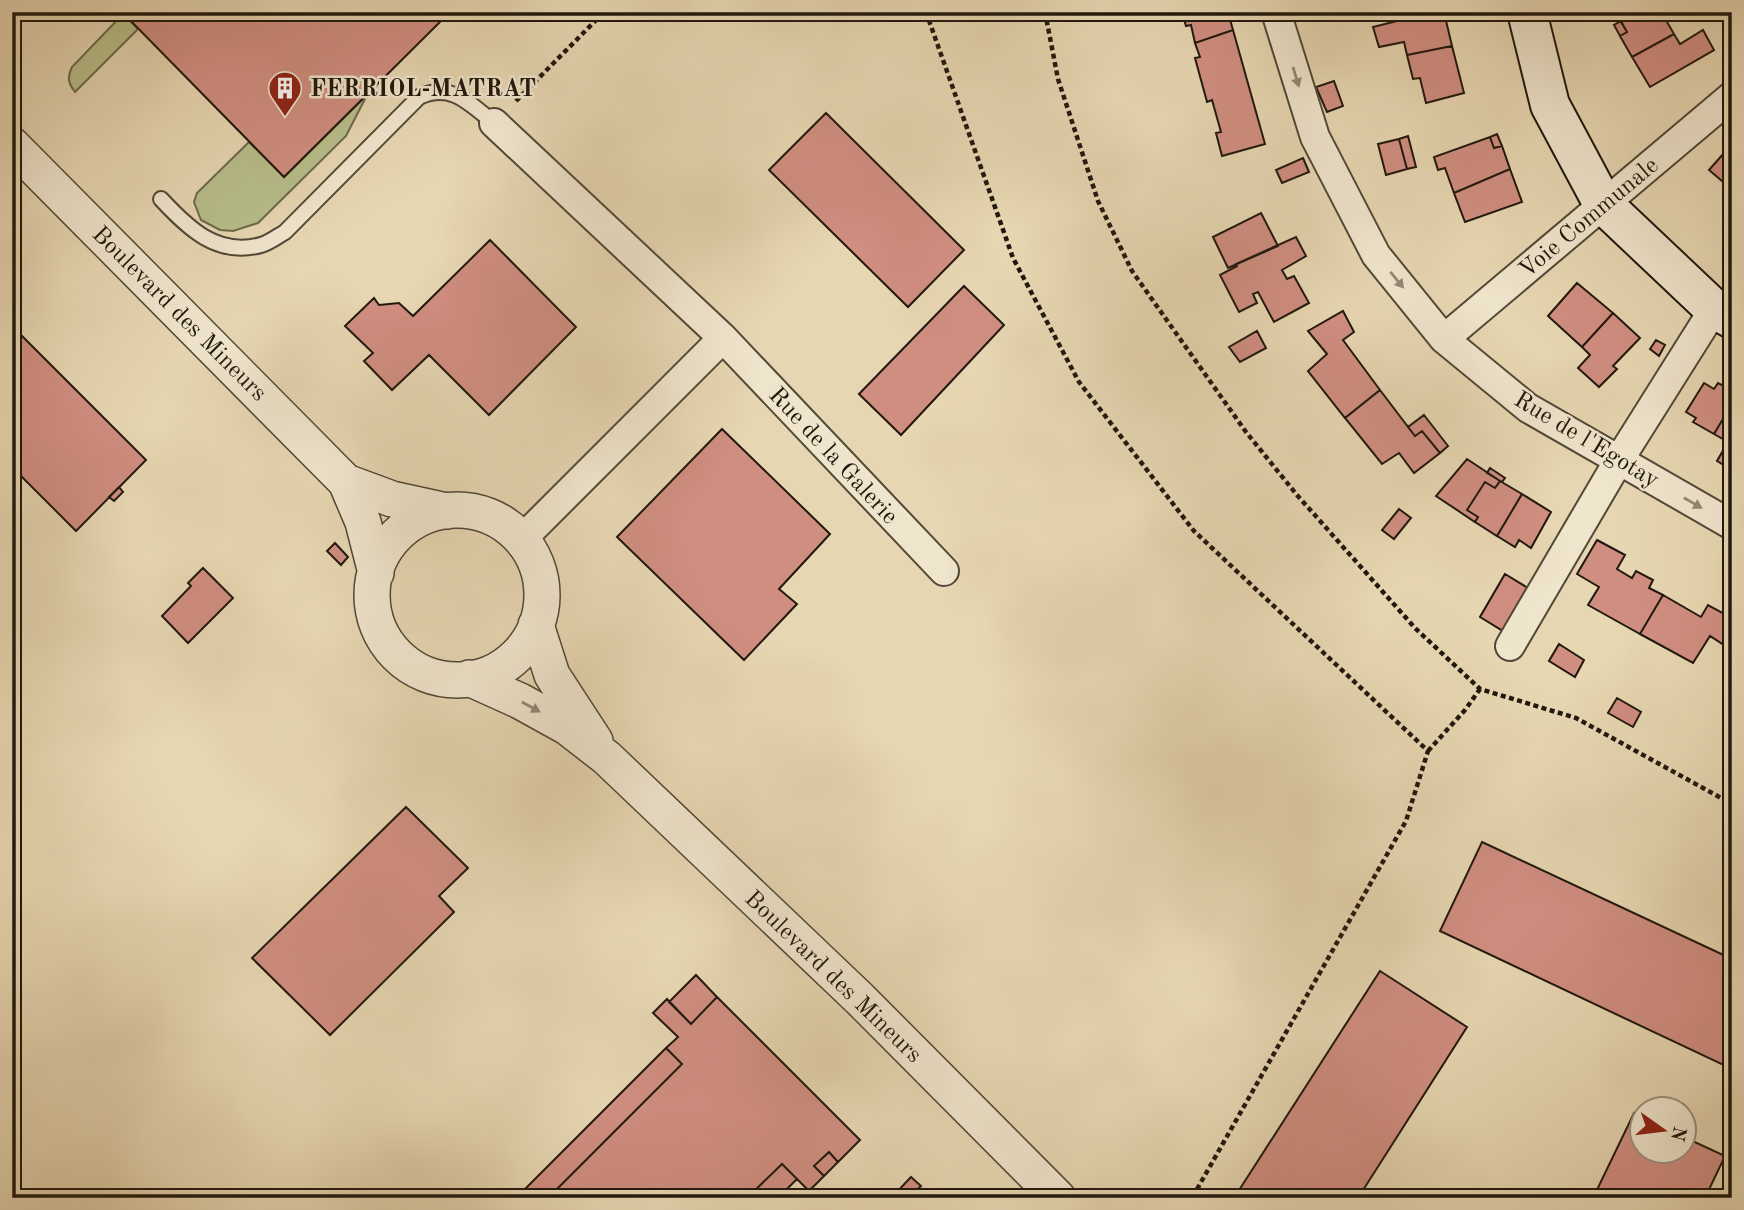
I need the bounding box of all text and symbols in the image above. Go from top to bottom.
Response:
one-way arrow [1292,67,1302,88]
building icon: FERRIOL-MATRAT [266,69,304,118]
place label: FERRIOL-MATRAT [310,78,536,102]
street label: Voie Communale [1515,154,1664,284]
street label: Boulevard des Mineurs [87,222,271,406]
one-way arrow [1389,270,1404,288]
street label: Rue de la Galerie [763,383,902,529]
street label: Rue de l'Egotay [1509,388,1663,493]
one-way arrow [1683,496,1703,508]
one-way arrow [521,701,540,713]
street label: Boulevard des Mineurs [739,887,926,1068]
north arrow [1628,1094,1698,1164]
text: N [1666,1124,1688,1143]

